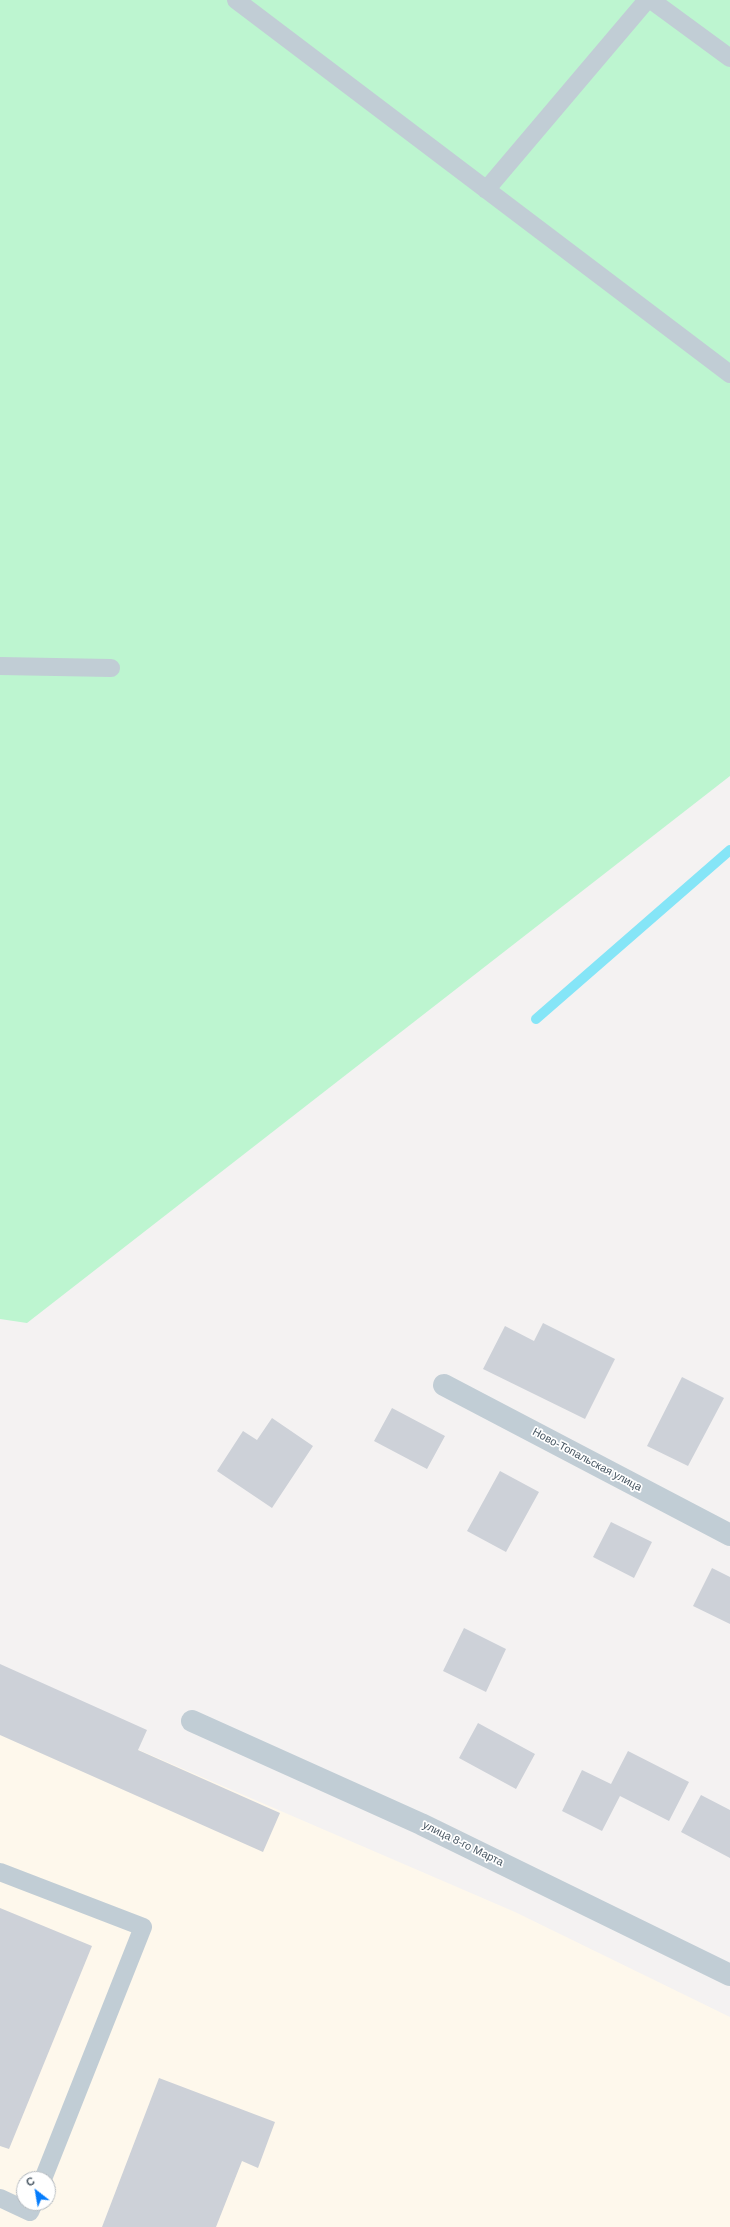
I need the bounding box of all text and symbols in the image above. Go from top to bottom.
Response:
street label: Ново-Топальская улица [530,1426,644,1494]
street label: улица 8-го Марта [420,1819,506,1869]
north arrow [16,2171,56,2211]
text: С [24,2174,37,2189]

